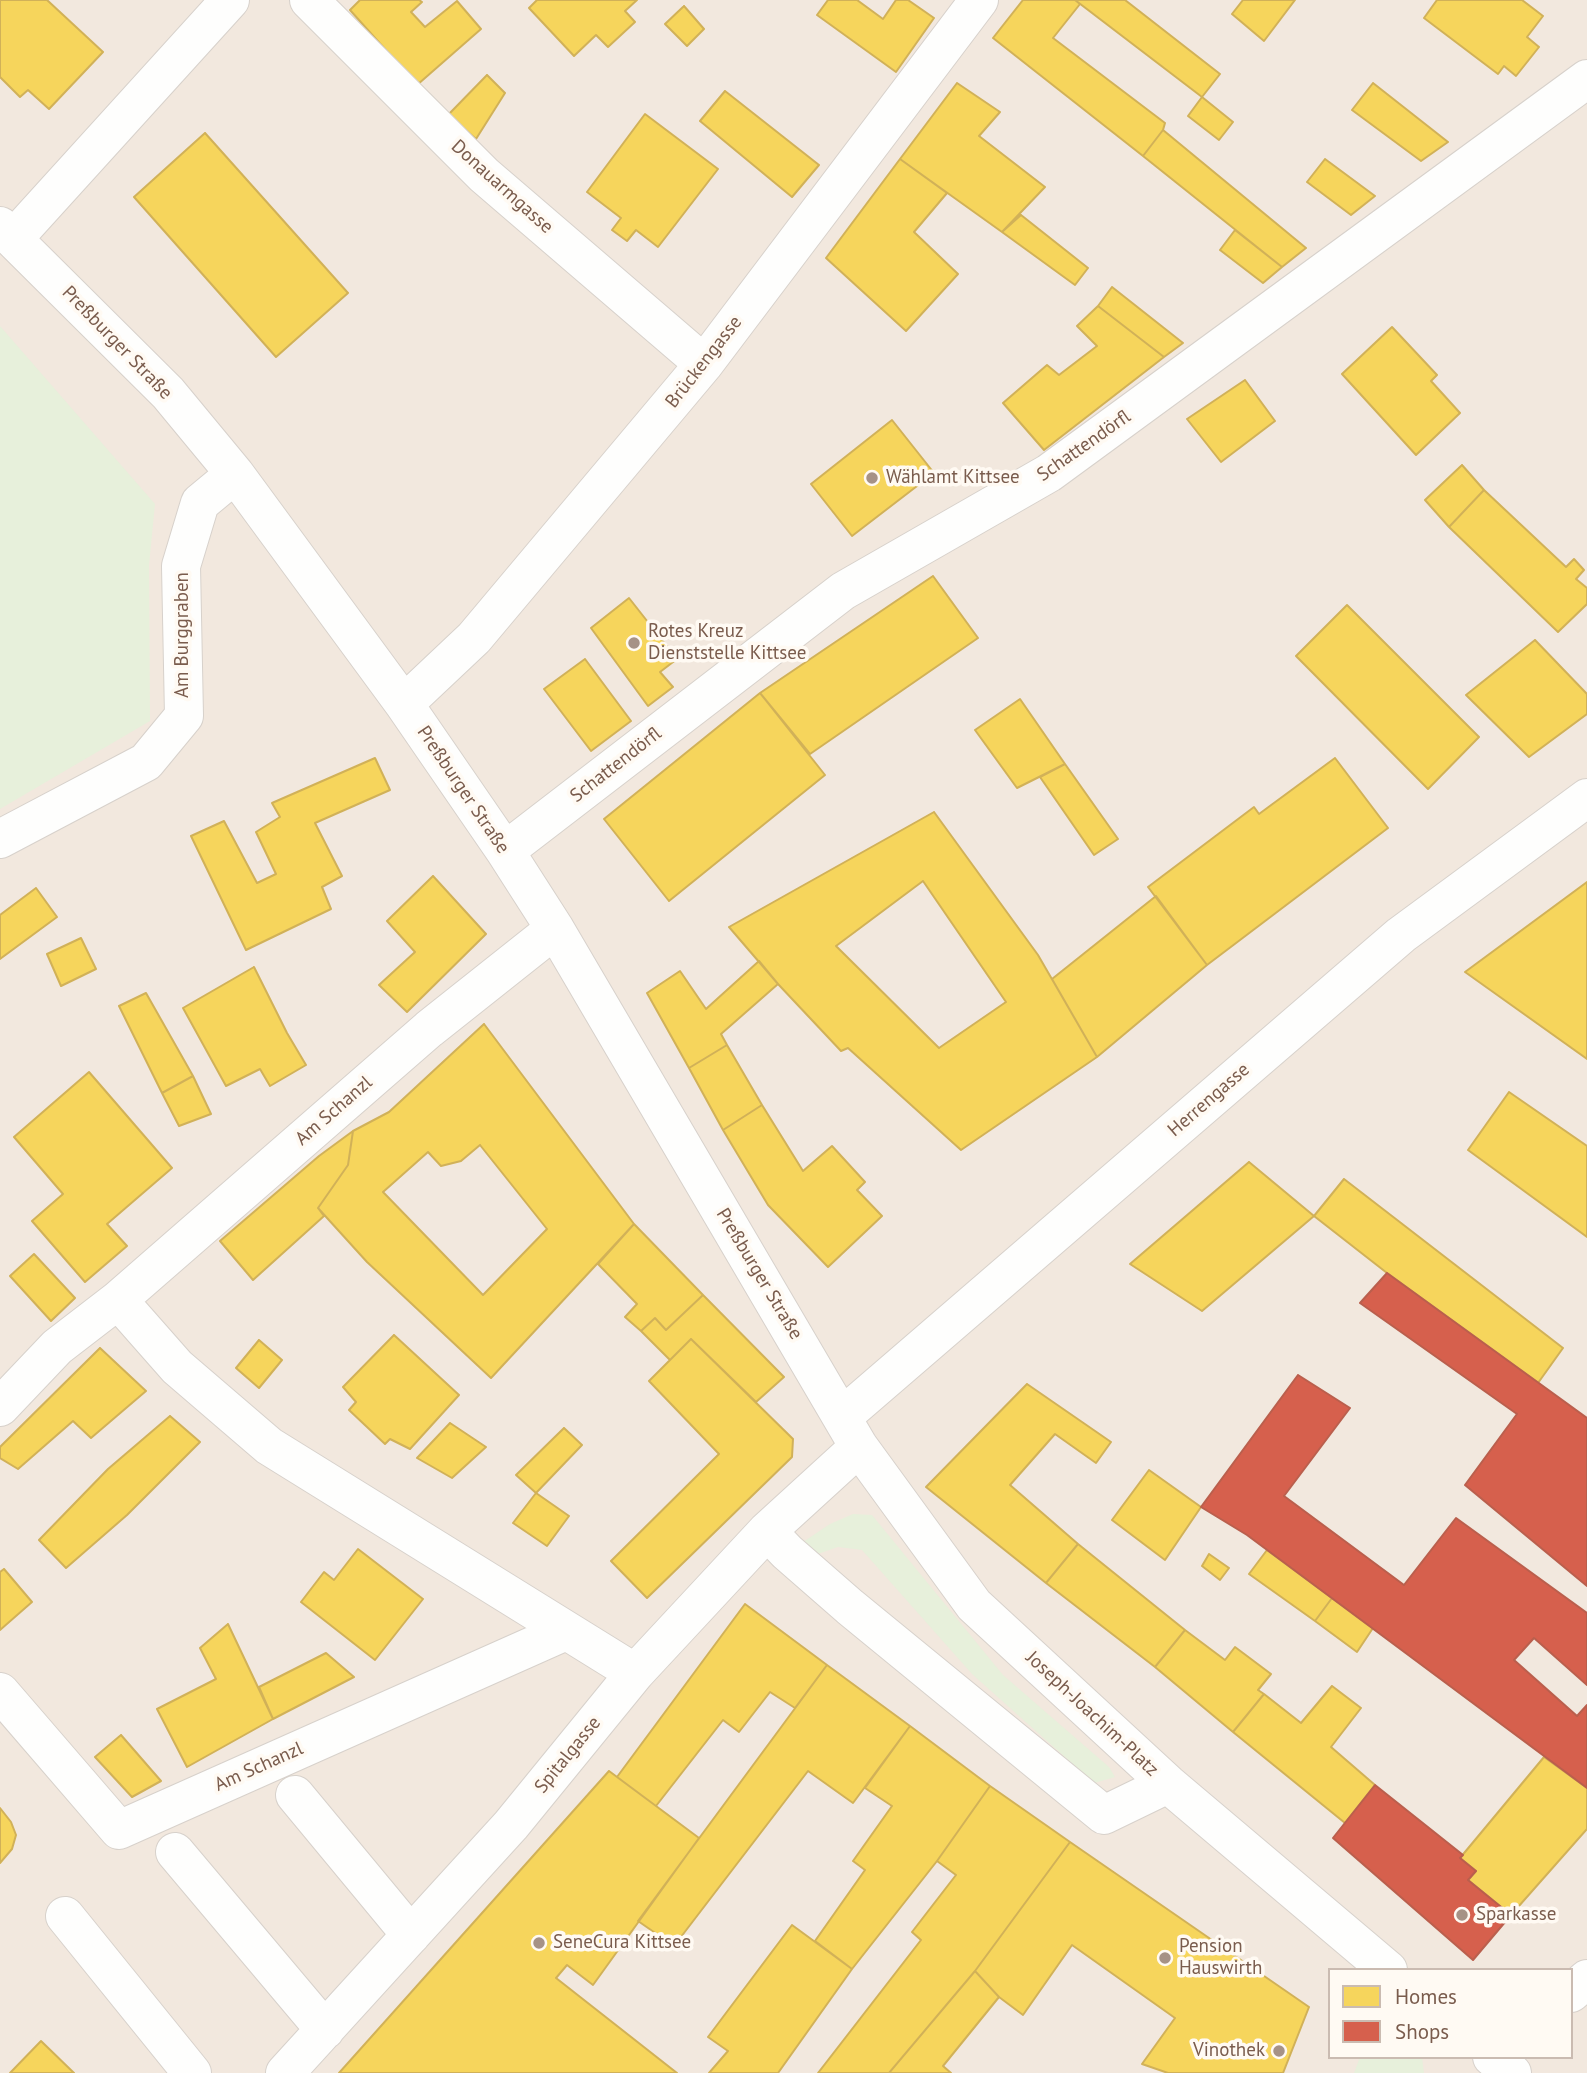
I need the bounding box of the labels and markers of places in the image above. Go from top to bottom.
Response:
place label: Wählamt Kittsee [886,467,1020,489]
marker: Wählamt Kittsee [864,470,880,486]
place label: Rotes Kreuz Dienststelle Kittsee [648,621,806,665]
marker: Rotes Kreuz Dienststelle Kittsee [626,635,642,651]
place label: Sparkasse [1476,1904,1556,1926]
marker: Sparkasse [1454,1907,1470,1923]
place label: SeneCura Kittsee [553,1932,691,1954]
marker: SeneCura Kittsee [531,1935,547,1951]
place label: Pension Hauswirth [1179,1936,1262,1980]
marker: Pension Hauswirth [1157,1950,1173,1966]
place label: Vinothek [1193,2040,1265,2062]
marker: Vinothek [1271,2043,1287,2059]

